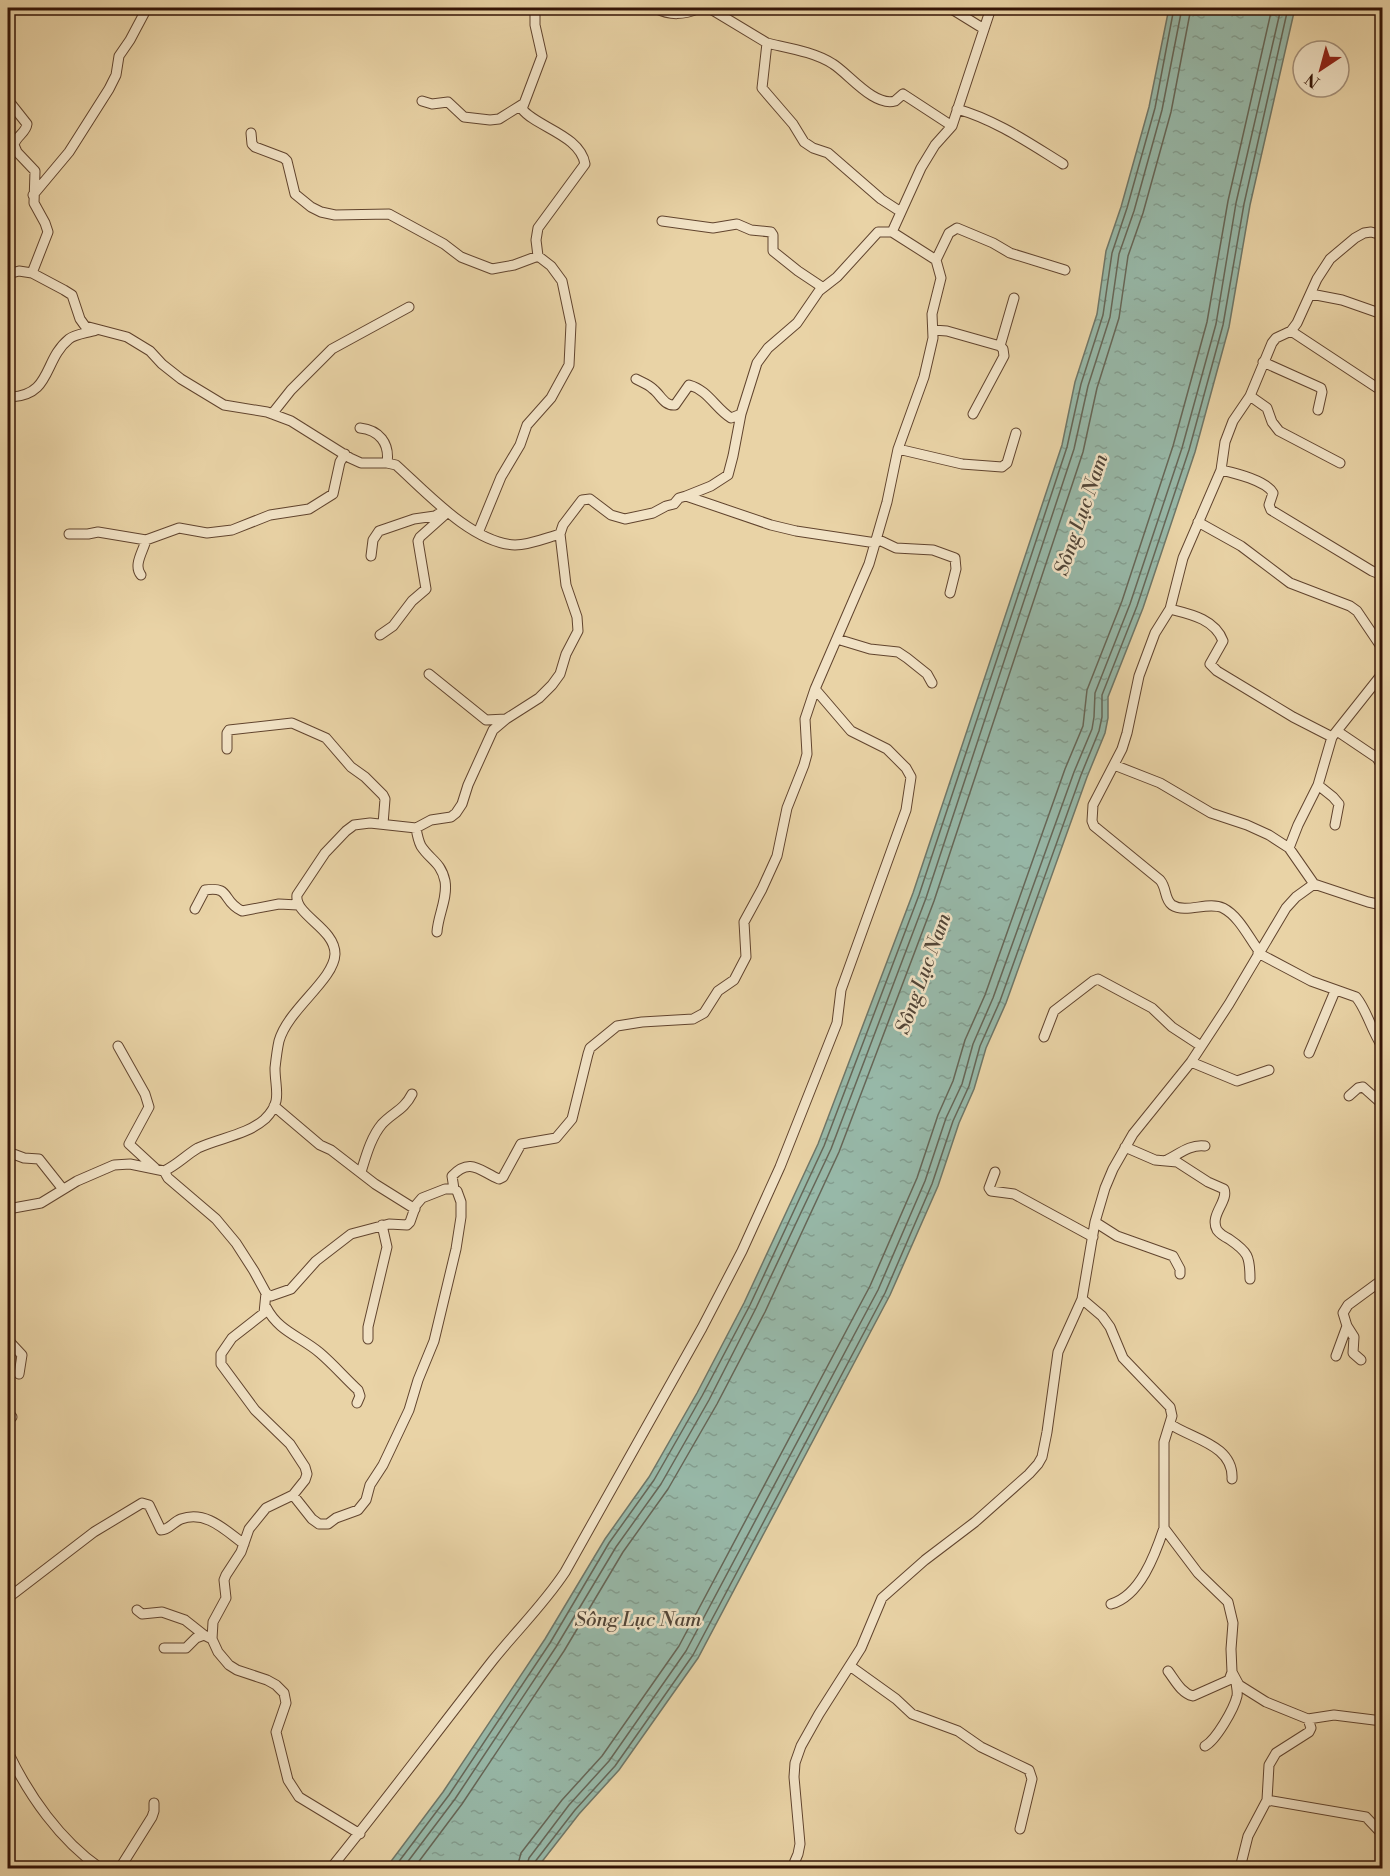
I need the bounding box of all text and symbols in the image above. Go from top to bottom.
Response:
north arrow [1291,39,1351,99]
text: N [1301,68,1324,92]
water label: Sông Lục Nam [1049,450,1115,579]
water label: Sông Lục Nam [891,909,958,1038]
water label: Sông Lục Nam [574,1608,702,1633]

